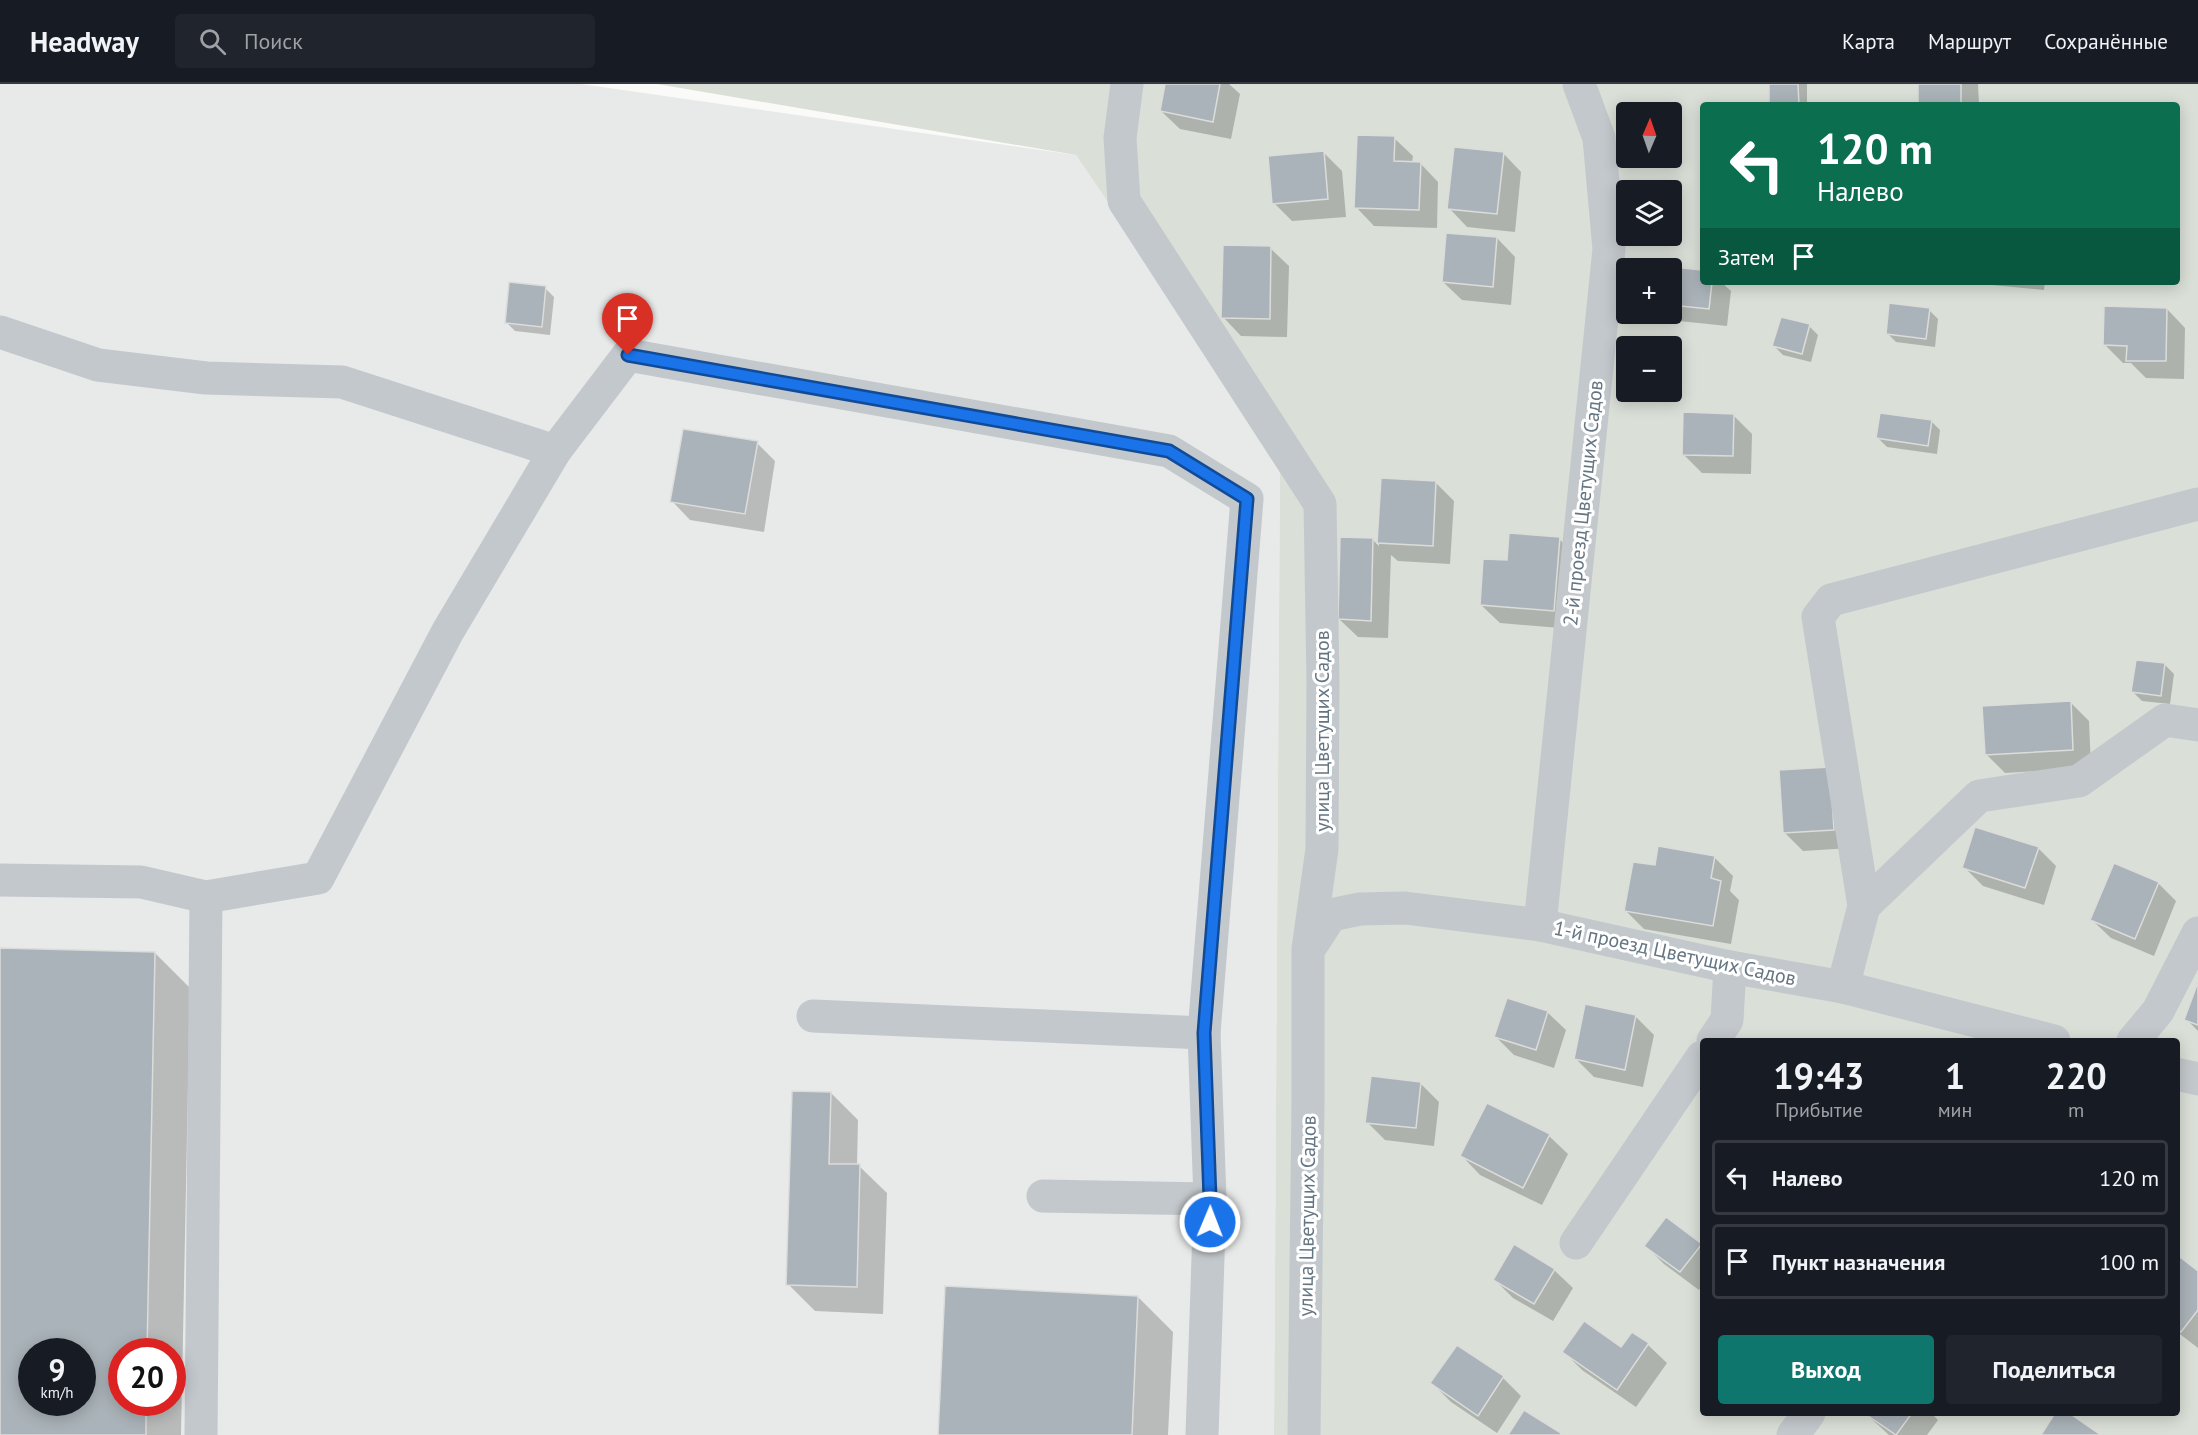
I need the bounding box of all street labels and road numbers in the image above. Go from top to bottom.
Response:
street label: 2-й проезд Цветущих Садов [1557,379,1609,627]
street label: улица Цветущих Садов [1309,630,1335,832]
street label: 1-й проезд Цветущих Садов [1552,915,1798,991]
street label: улица Цветущих Садов [1292,1115,1322,1317]

